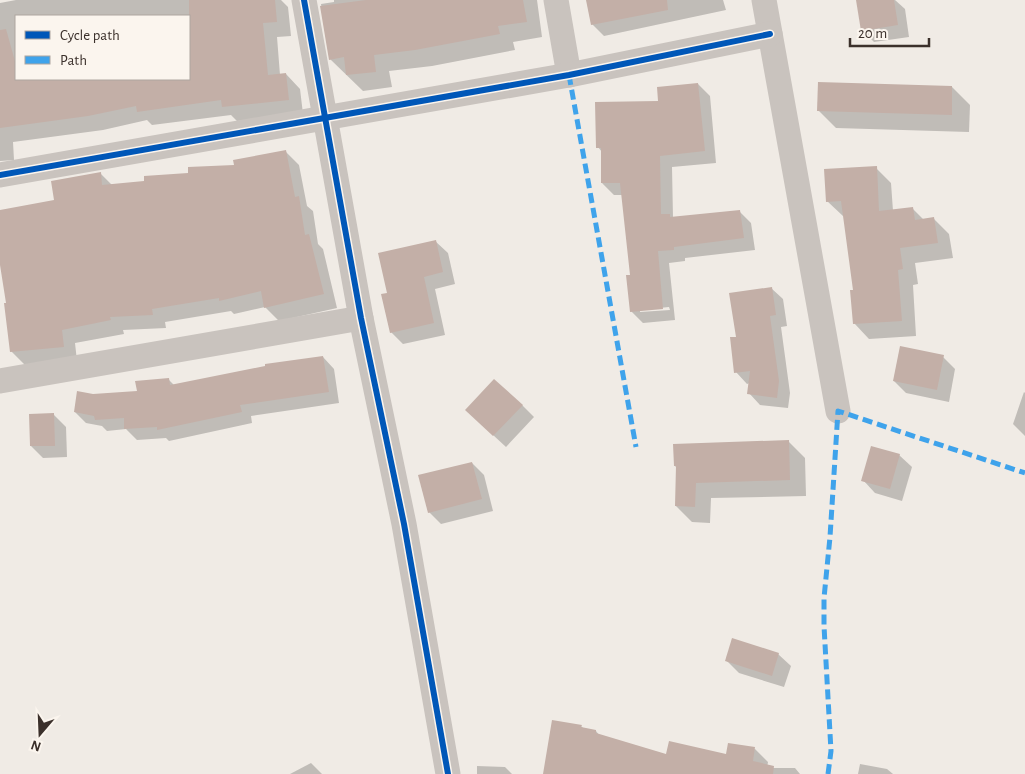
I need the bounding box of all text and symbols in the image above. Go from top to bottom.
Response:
legend [15,15,190,80]
scale bar [850,15,929,47]
text: 20 m [858,26,887,41]
text: Cycle path [60,28,120,43]
text: Path [60,53,87,68]
north arrow [15,709,65,759]
text: N [29,737,43,754]

